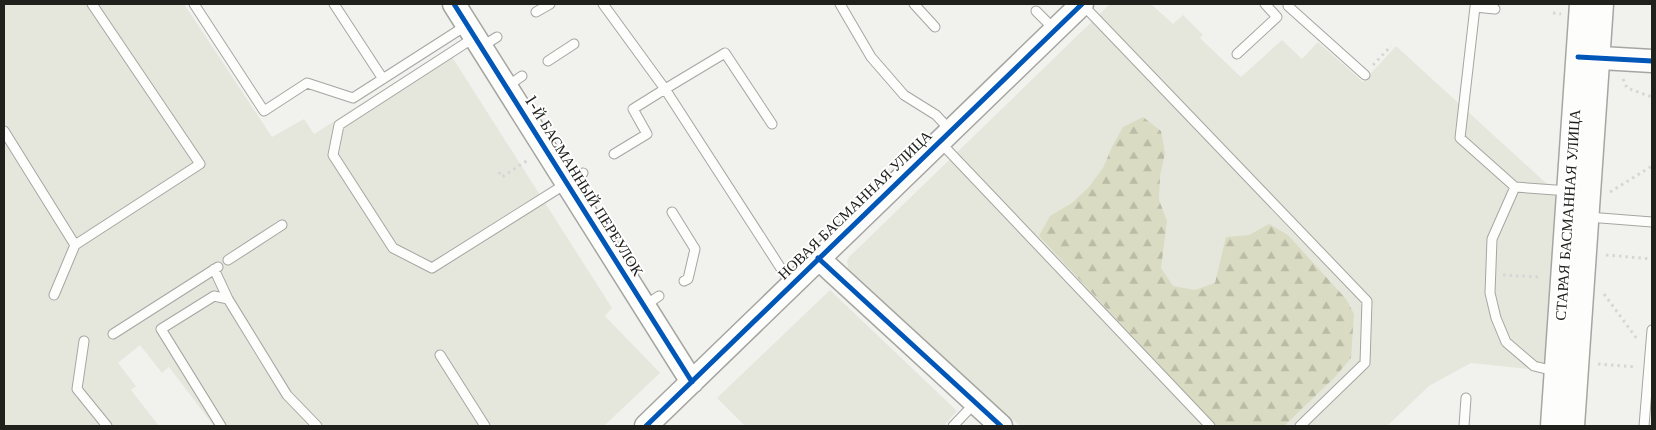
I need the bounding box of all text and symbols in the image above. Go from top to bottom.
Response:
street label: 1-Й БАСМАННЫЙ ПЕРЕУЛОК [521,92,648,280]
street label: СТАРАЯ БАСМАННАЯ УЛИЦА [1551,108,1584,321]
street label: НОВАЯ БАСМАННАЯ УЛИЦА [774,126,936,283]

